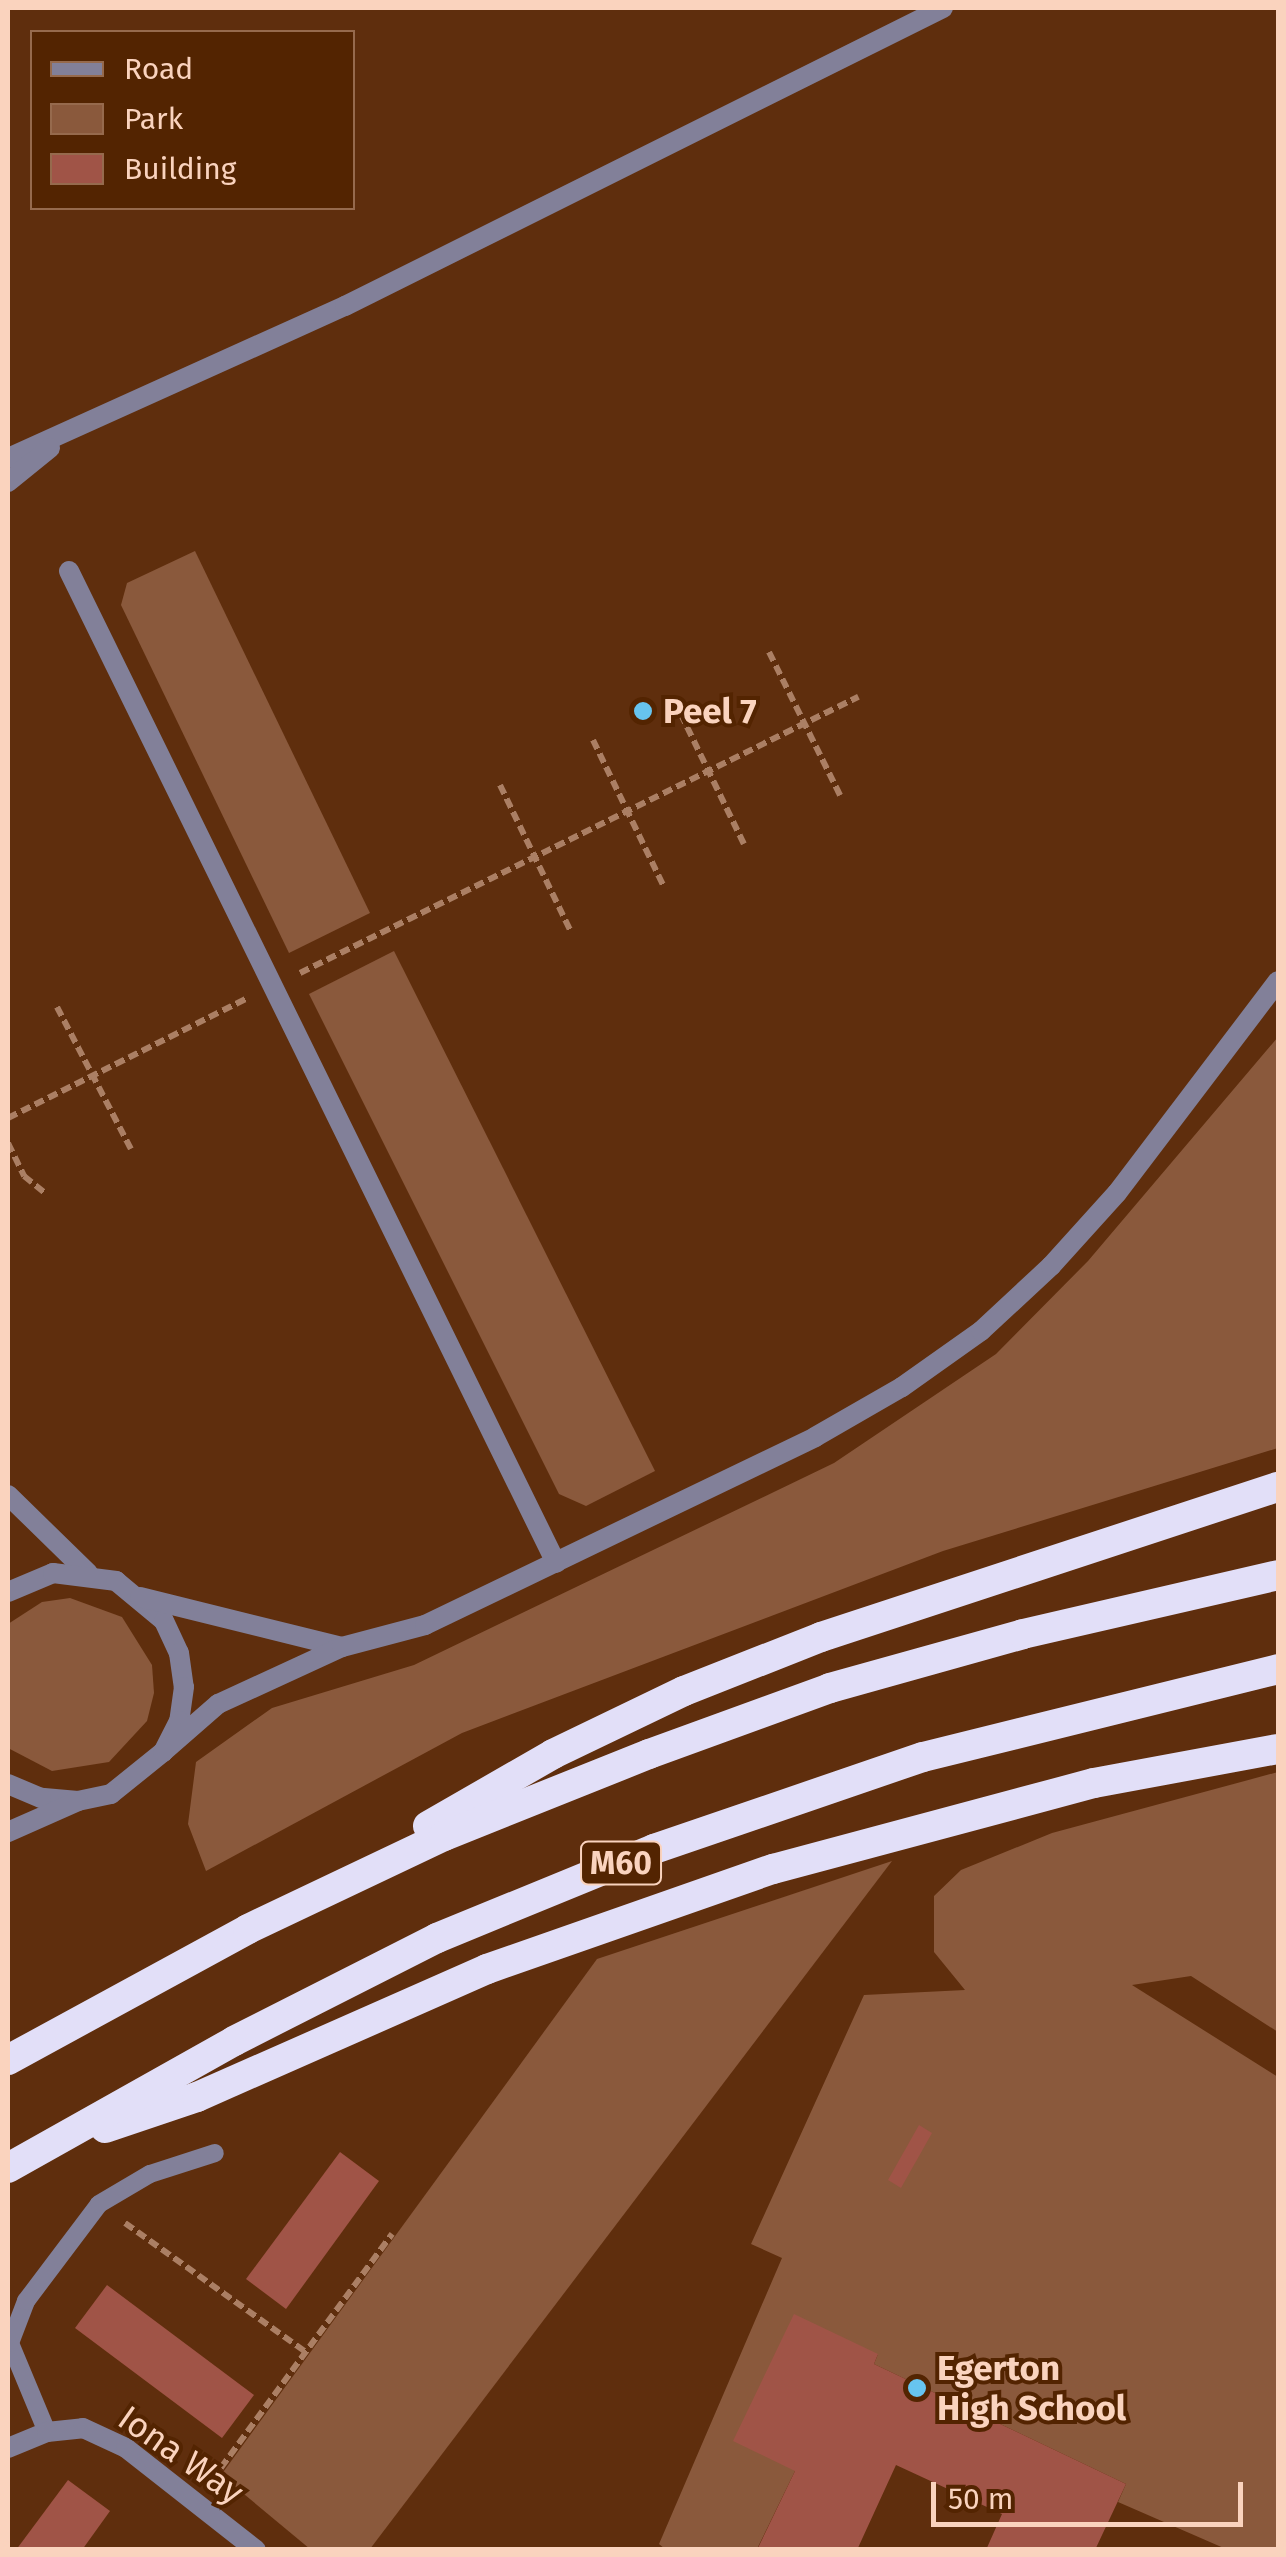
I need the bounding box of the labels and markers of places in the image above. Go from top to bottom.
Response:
place label: Peel 7 [663,690,757,732]
marker: Peel 7 [632,700,654,722]
place label: Egerton High School [937,2347,1126,2429]
marker: Egerton High School [906,2377,928,2399]

